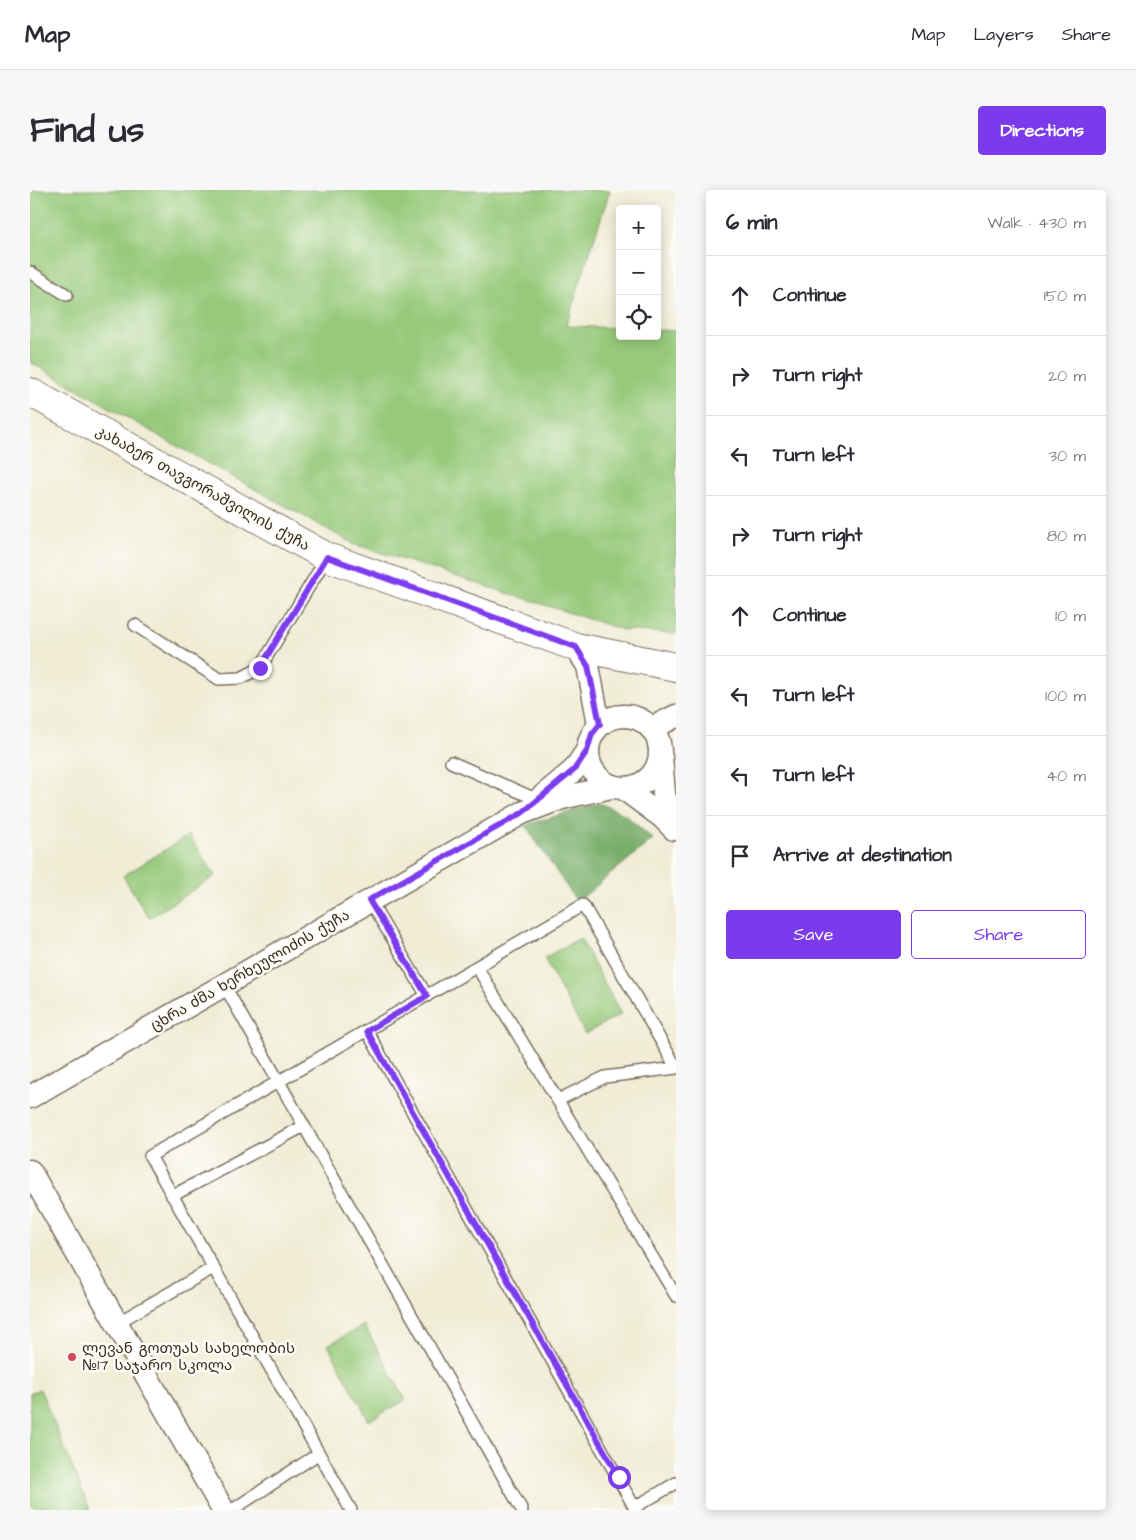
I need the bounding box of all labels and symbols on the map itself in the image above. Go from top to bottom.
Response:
street label: კახაბერ თავგორაშვილის ქუჩა [92,421,314,556]
route end [249,657,272,680]
street label: ცხრა ძმა ხერხეულიძის ქუჩა [147,905,354,1036]
place label: ლევან გოთუას სახელობის №17 საჯარო სკოლა [82,1338,295,1376]
marker: ლევან გოთუას სახელობის №17 საჯარო სკოლა [66,1351,78,1363]
route start [608,1466,631,1489]

